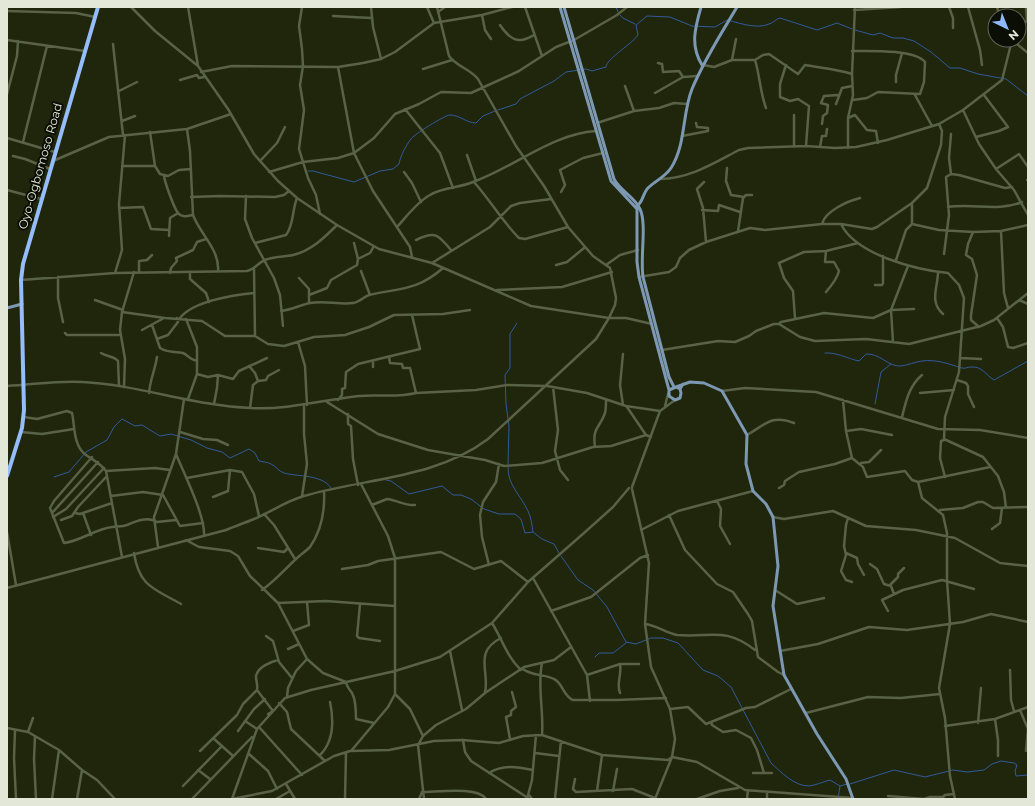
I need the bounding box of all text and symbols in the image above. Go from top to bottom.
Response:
north arrow [987,8,1027,48]
text: N [1006,27,1022,43]
street label: Oyo-Ogbomoso Road [15,101,65,231]

